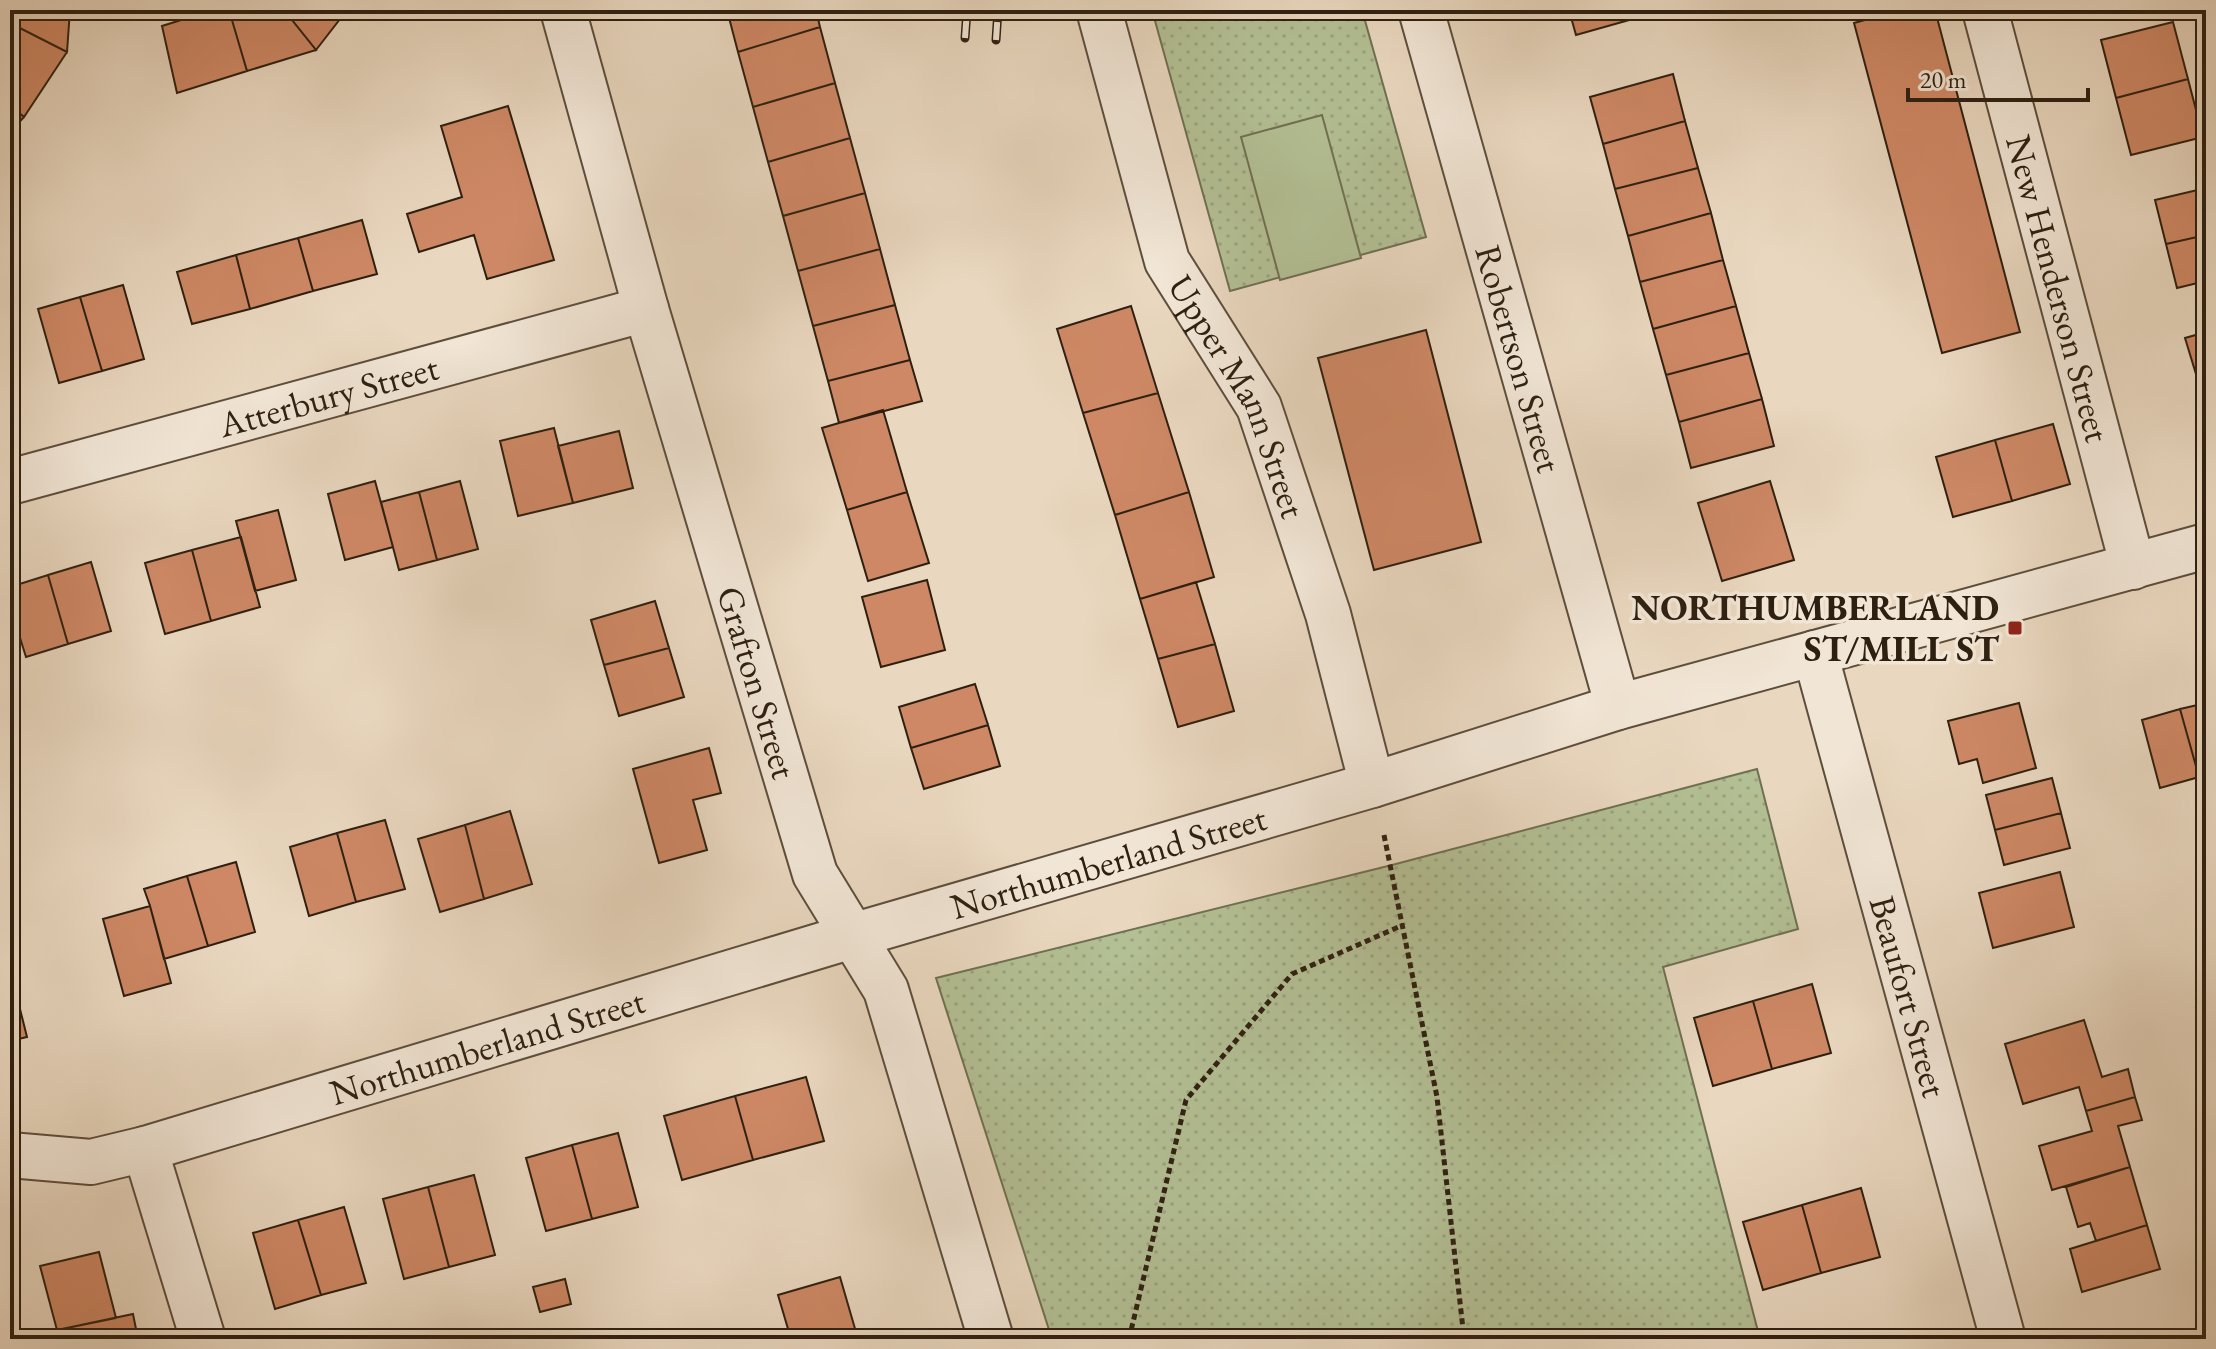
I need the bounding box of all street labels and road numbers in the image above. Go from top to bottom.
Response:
street label: New Henderson Street [1996,130,2122,448]
street label: Robertson Street [1465,239,1574,478]
street label: Upper Mann Street [1158,265,1318,524]
street label: Atterbury Street [213,343,444,448]
street label: Grafton Street [707,580,809,785]
street label: Northumberland Street [945,793,1272,930]
street label: Beaufort Street [1859,890,1959,1103]
street label: Northumberland Street [324,976,651,1116]

